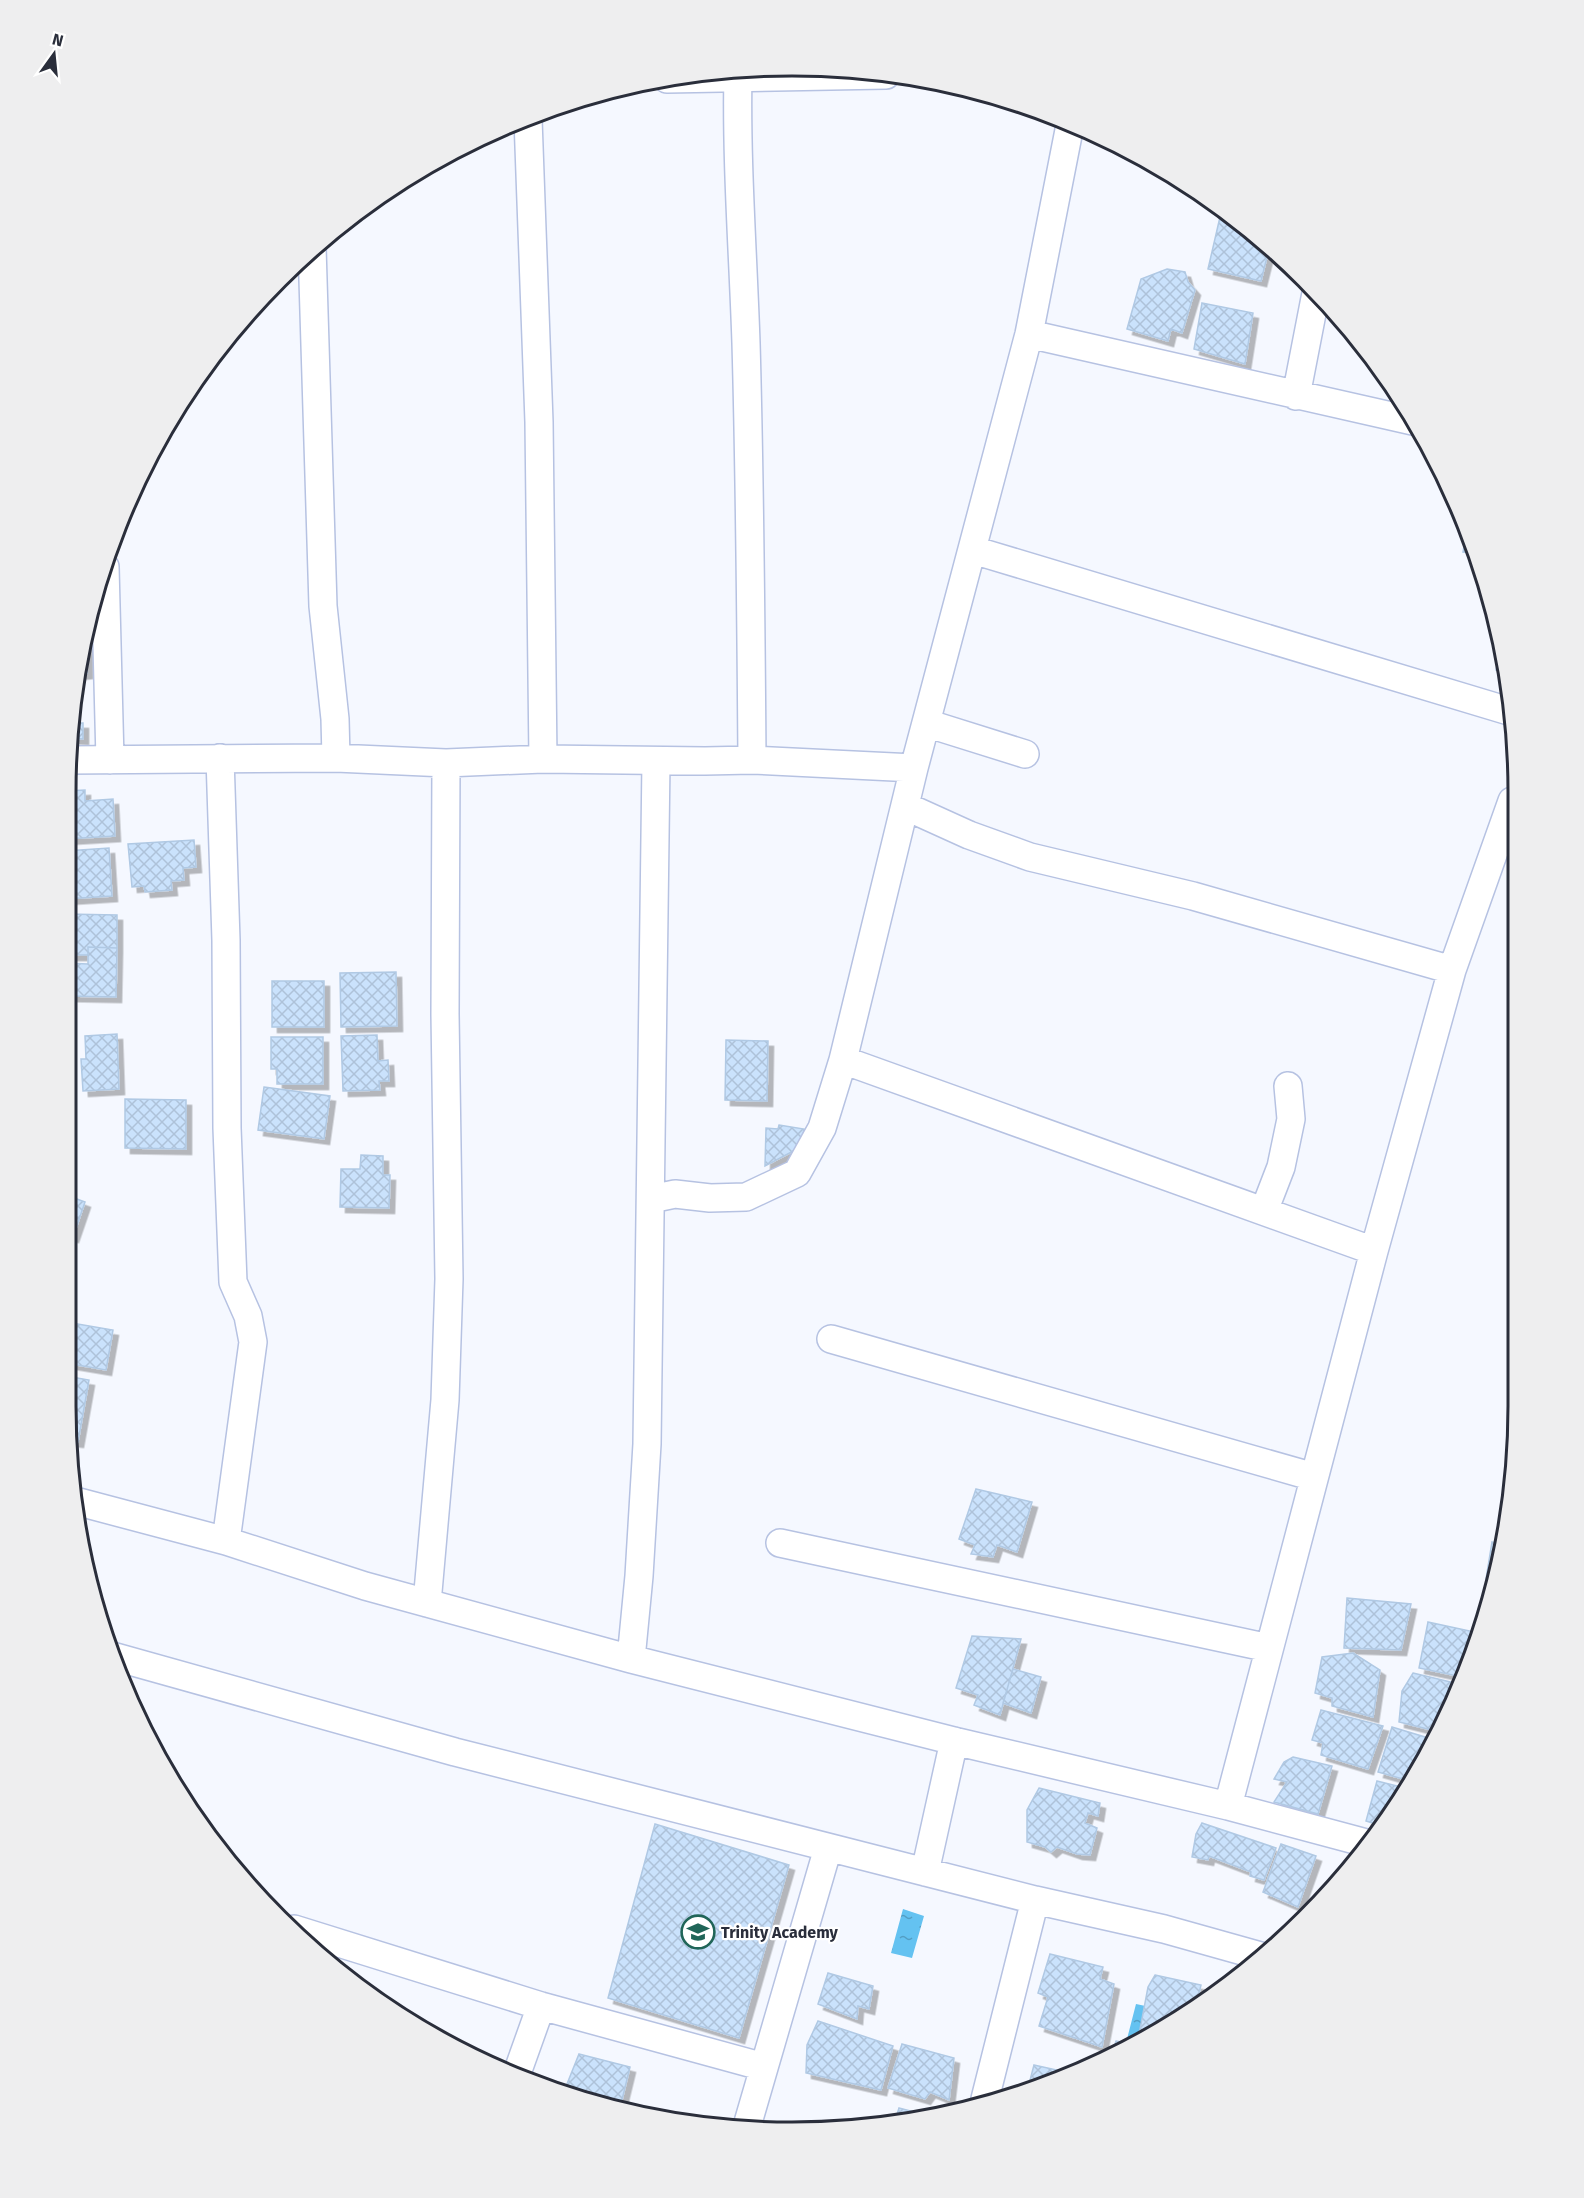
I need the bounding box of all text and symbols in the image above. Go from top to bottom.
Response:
north arrow [24,24,84,84]
text: N [50,29,65,51]
school or university icon: Trinity Academy [680,1914,716,1950]
place label: Trinity Academy [721,1923,839,1942]

